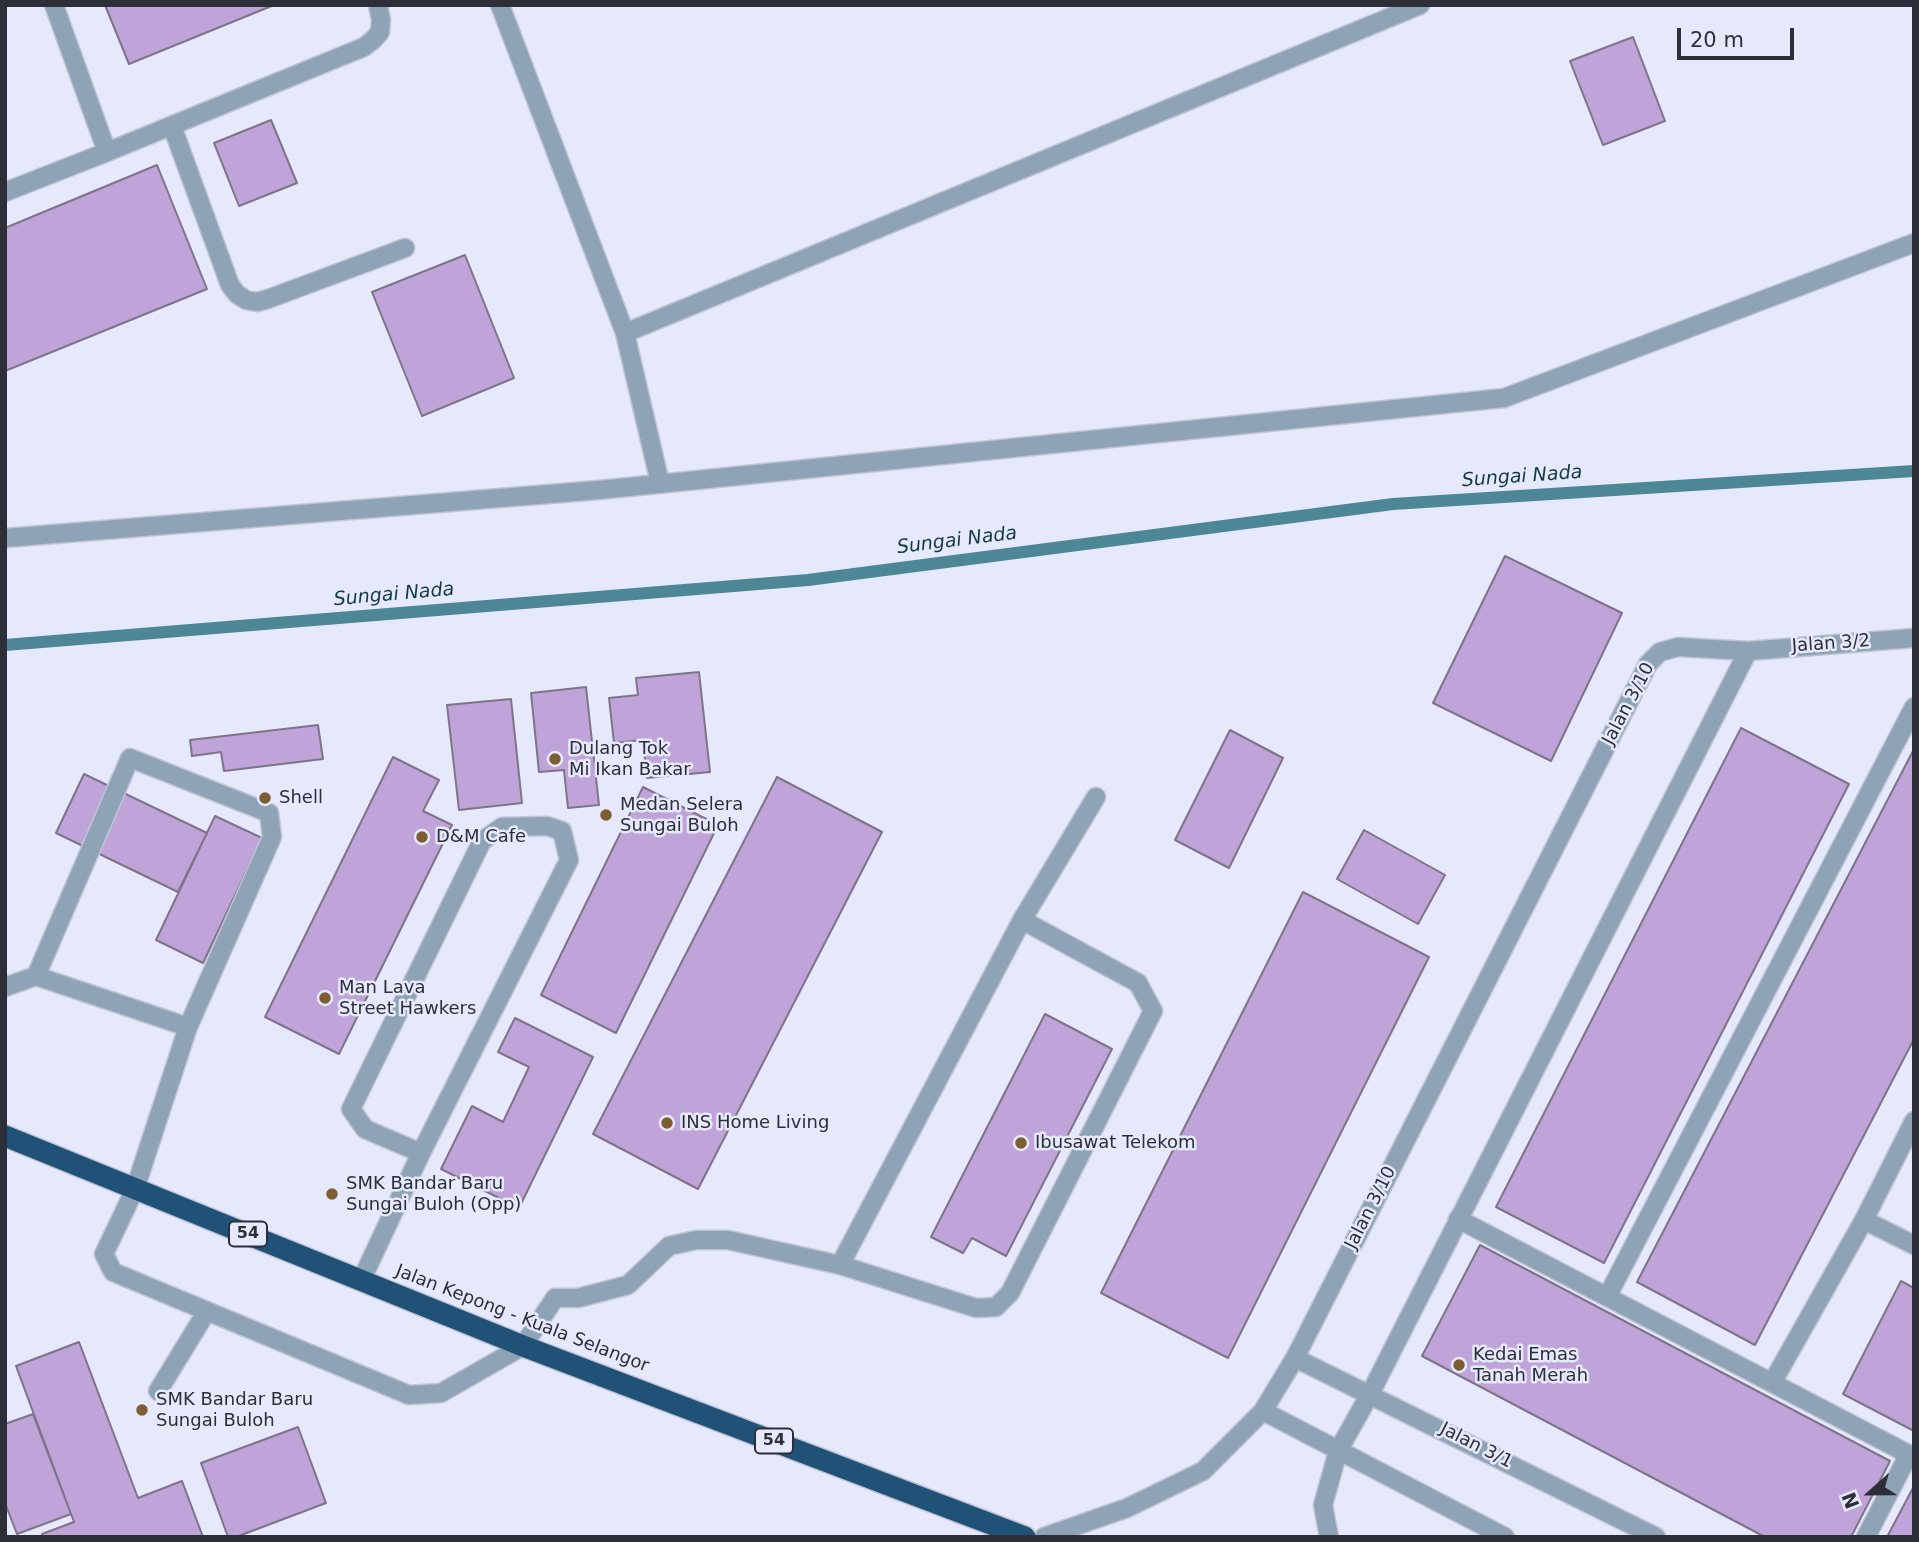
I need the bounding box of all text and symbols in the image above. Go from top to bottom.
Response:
scale bar [1681,14,1798,58]
text: 20 m [1690,28,1744,52]
water label: Sungai Nada [1461,461,1583,493]
water label: Sungai Nada [896,522,1018,560]
water label: Sungai Nada [333,578,455,612]
street label: Jalan 3/2 [1791,630,1871,658]
street label: Jalan 3/10 [1598,659,1660,749]
place label: Dulang Tok Mi Ikan Bakar [569,738,691,780]
marker: Dulang Tok Mi Ikan Bakar [547,751,563,767]
place label: Shell [279,787,323,809]
marker: Shell [257,790,273,806]
place label: Medan Selera Sungai Buloh [620,794,743,836]
marker: Medan Selera Sungai Buloh [598,807,614,823]
place label: D&M Cafe [436,826,526,848]
marker: D&M Cafe [414,829,430,845]
place label: Man Lava Street Hawkers [339,977,476,1020]
marker: Man Lava Street Hawkers [317,990,333,1006]
place label: INS Home Living [681,1112,829,1134]
marker: INS Home Living [659,1115,675,1131]
place label: Ibusawat Telekom [1035,1132,1195,1154]
marker: Ibusawat Telekom [1013,1135,1029,1151]
street label: Jalan 3/10 [1341,1163,1401,1253]
place label: SMK Bandar Baru Sungai Buloh (Opp) [346,1173,521,1216]
marker: SMK Bandar Baru Sungai Buloh (Opp) [324,1186,340,1202]
road number: 54 [229,1222,267,1246]
street label: Jalan Kepong - Kuala Selangor [392,1261,652,1377]
place label: Kedai Emas Tanah Merah [1473,1344,1588,1386]
marker: Kedai Emas Tanah Merah [1451,1357,1467,1373]
place label: SMK Bandar Baru Sungai Buloh [156,1389,313,1432]
marker: SMK Bandar Baru Sungai Buloh [134,1402,150,1418]
street label: Jalan 3/1 [1436,1419,1516,1473]
road number: 54 [755,1428,793,1454]
north arrow [1835,1458,1905,1528]
text: N [1837,1489,1864,1512]

